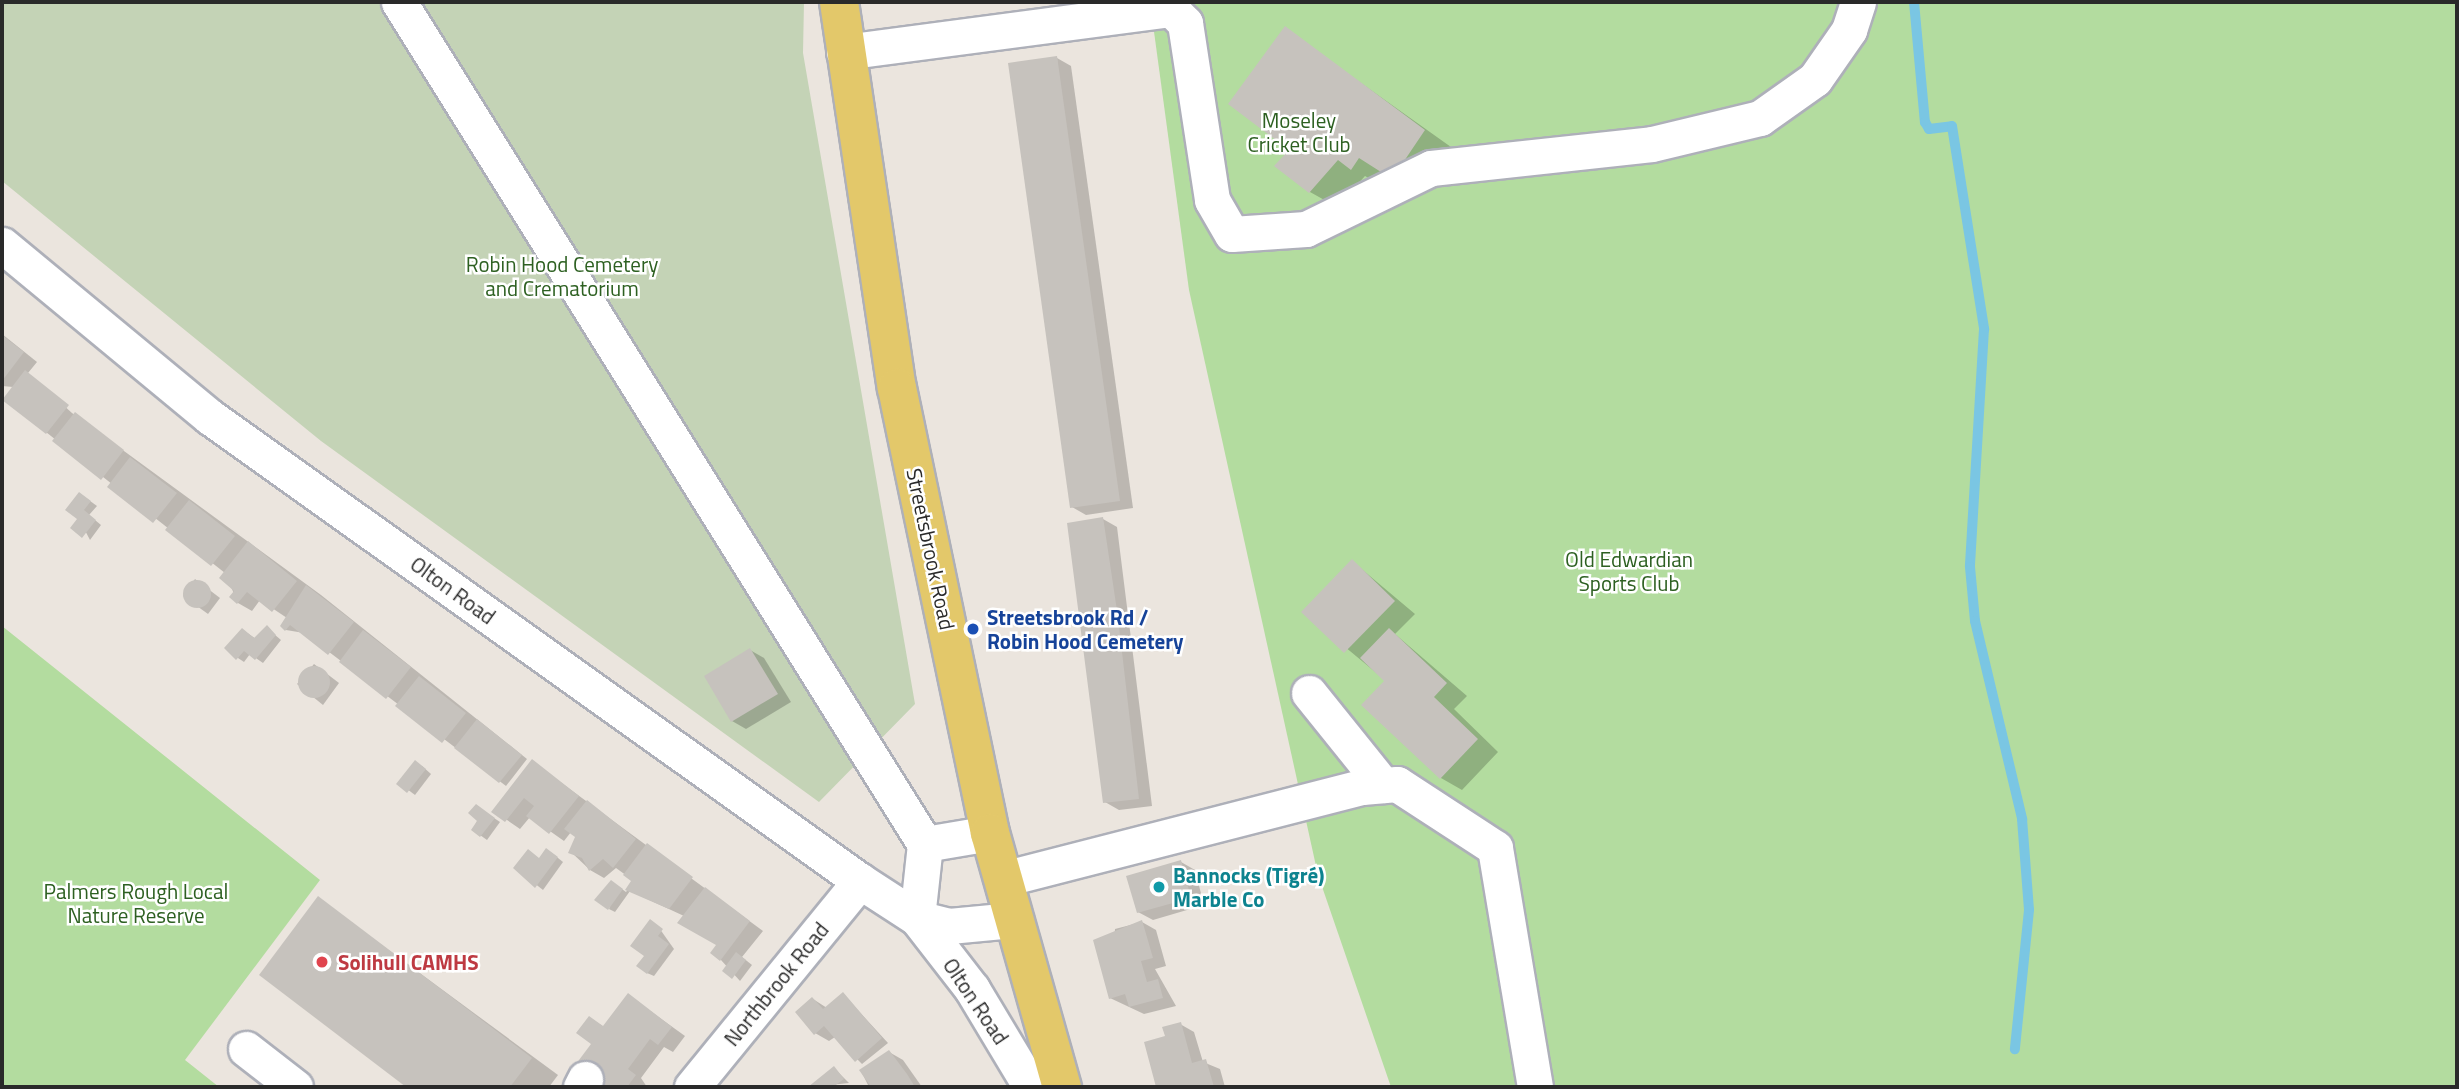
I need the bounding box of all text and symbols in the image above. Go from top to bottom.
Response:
park label: Moseley Cricket Club [1247,107,1351,157]
park label: Robin Hood Cemetery and Crematorium [466,251,658,301]
street label: Streetsbrook Road [902,466,960,632]
park label: Old Edwardian Sports Club [1565,546,1693,596]
street label: Olton Road [406,551,500,629]
place label: Streetsbrook Rd / Robin Hood Cemetery [987,604,1184,654]
marker: Streetsbrook Rd / Robin Hood Cemetery [965,621,981,637]
place label: Bannocks (Tigré) Marble Co [1173,862,1325,912]
park label: Palmers Rough Local Nature Reserve [44,878,228,928]
marker: Bannocks (Tigré) Marble Co [1151,879,1167,895]
street label: Northbrook Road [719,917,833,1051]
place label: Solihull CAMHS [338,949,479,975]
marker: Solihull CAMHS [312,952,332,972]
street label: Olton Road [938,953,1014,1049]

